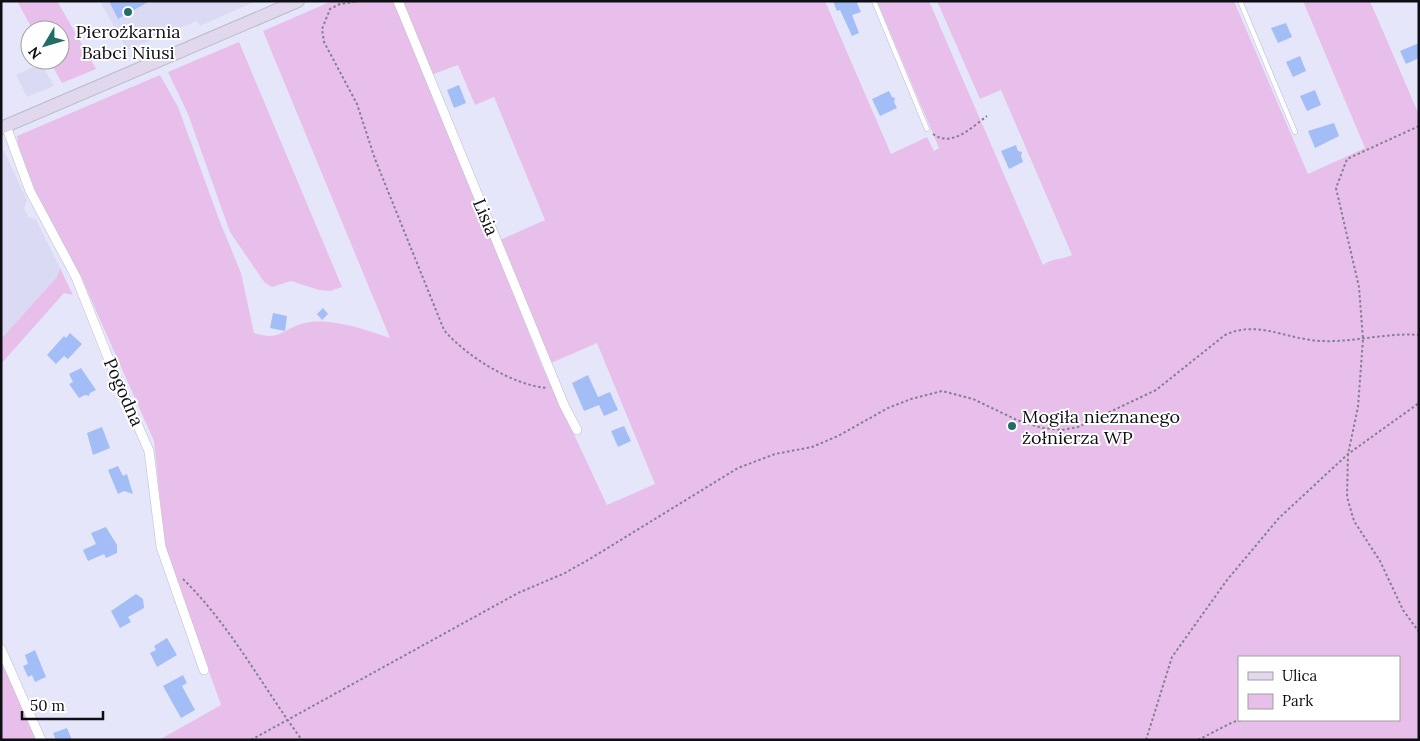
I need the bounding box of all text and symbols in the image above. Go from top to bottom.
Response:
marker: Pierożkarnia Babci Niusi [122,6,134,18]
north arrow [20,20,70,70]
place label: Pierożkarnia Babci Niusi [75,20,181,64]
text: N [24,43,45,63]
street label: Lisia [468,195,504,239]
street label: Pogodna [99,354,149,430]
place label: Mogiła nieznanego żołnierza WP [1022,405,1180,449]
marker: Mogiła nieznanego żołnierza WP [1006,420,1018,432]
legend [1238,656,1400,721]
text: Ulica [1282,666,1318,685]
scale bar [22,688,104,720]
text: Park [1282,691,1313,710]
text: 50 m [30,696,65,715]

